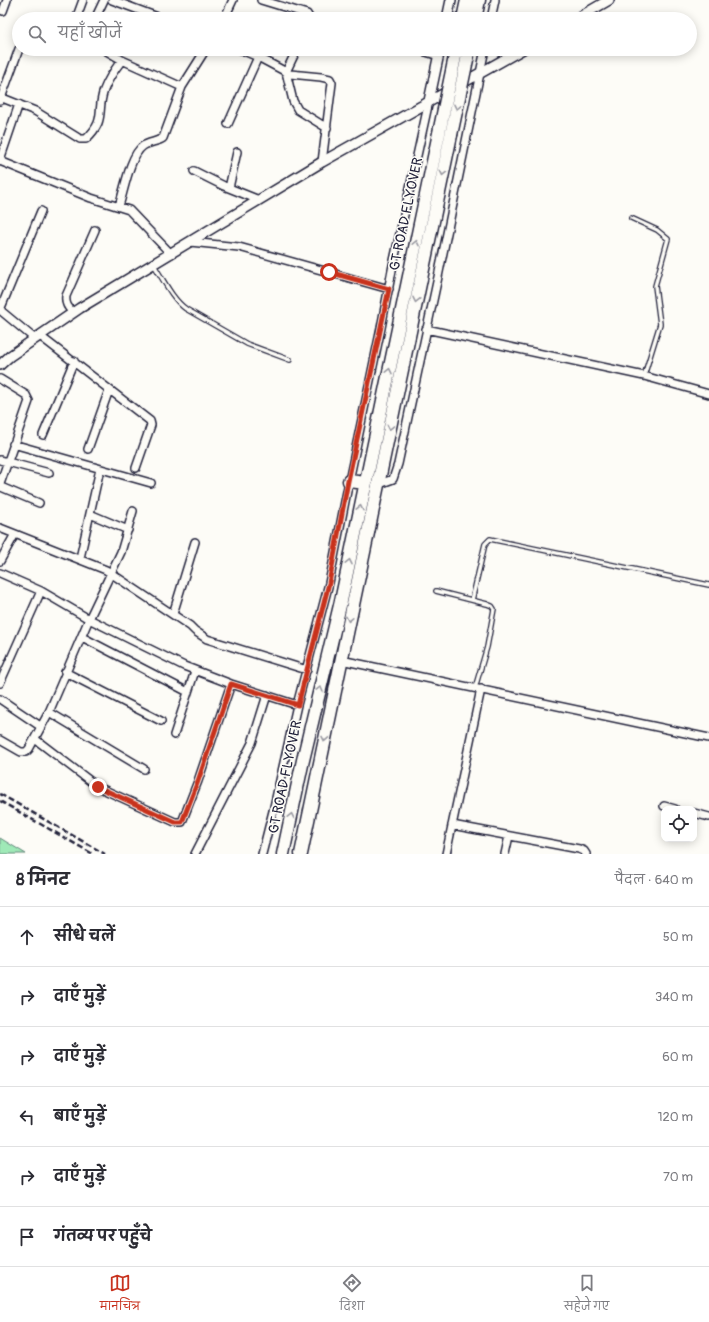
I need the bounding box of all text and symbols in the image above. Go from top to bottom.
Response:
search box [12,12,697,56]
icon: search [26,23,48,45]
text: यहाँ खोजें [58,24,122,43]
one-way arrow [453,103,461,110]
street label: GT ROAD FLYOVER [386,156,426,272]
one-way arrow [440,170,448,176]
one-way arrow [411,240,419,246]
route start [320,263,338,281]
one-way arrow [413,297,421,303]
one-way arrow [384,367,392,374]
one-way arrow [386,424,394,430]
one-way arrow [356,505,364,511]
one-way arrow [345,559,353,566]
one-way arrow [346,616,354,622]
one-way arrow [315,686,324,693]
street label: GT ROAD FLYOVER [265,719,305,835]
one-way arrow [321,736,329,742]
route end [89,778,107,796]
map controls [661,806,697,842]
button: locate [661,806,697,842]
one-way arrow [287,813,295,819]
text: 8 मिनट [16,869,70,890]
text: पैदल · 640 m [615,872,693,888]
icon: ahead [16,926,38,948]
text: सीधे चलें [54,927,115,946]
text: 50 m [663,929,693,945]
icon: right [16,986,38,1008]
text: दाएँ मुड़ें [54,987,106,1006]
text: 340 m [655,989,693,1005]
icon: right [16,1046,38,1068]
text: दाएँ मुड़ें [54,1047,106,1066]
text: 60 m [662,1049,693,1065]
icon: left [16,1106,38,1128]
text: बाएँ मुड़ें [54,1107,106,1126]
text: 120 m [657,1109,693,1125]
icon: right [16,1166,38,1188]
text: दाएँ मुड़ें [54,1167,106,1186]
text: 70 m [663,1169,693,1185]
icon: arrive [16,1226,38,1248]
text: गंतव्य पर पहुँचे [54,1227,152,1246]
tab: मानचित्र [100,1272,140,1318]
tab: दिशा [340,1272,365,1318]
tab: सहेजे गए [564,1272,609,1318]

